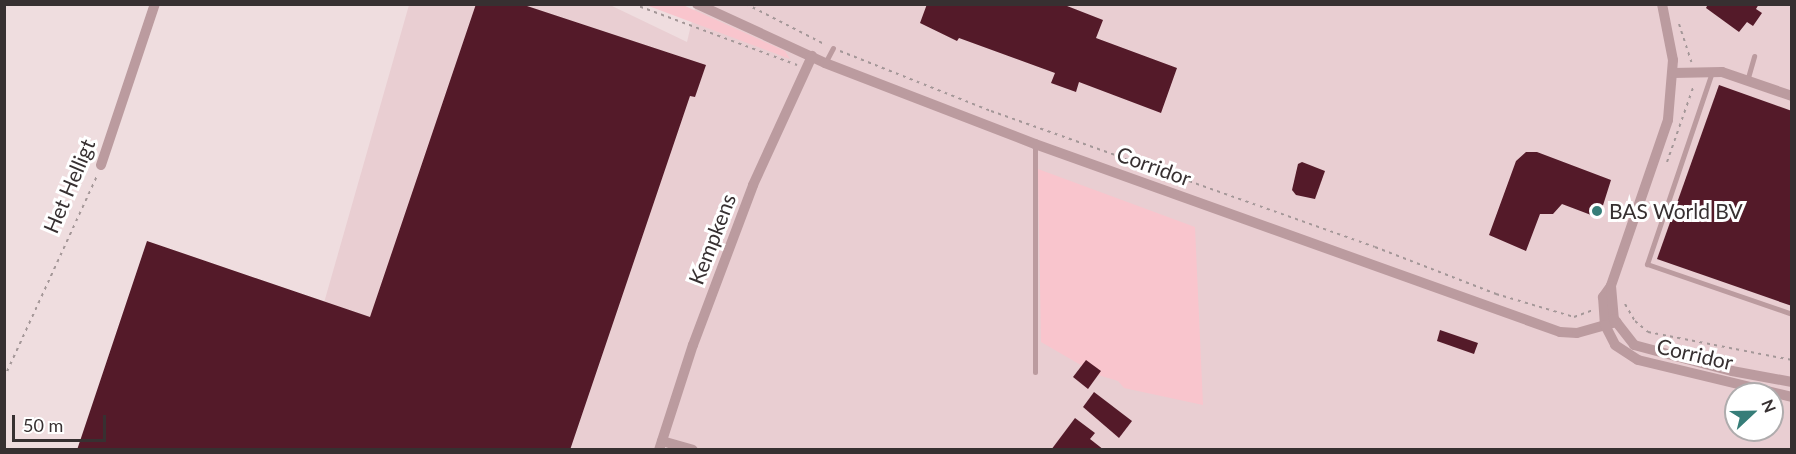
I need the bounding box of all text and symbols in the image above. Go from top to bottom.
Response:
street label: Het Helligt [38,135,100,237]
street label: Corridor [1113,141,1195,191]
street label: Kempkens [683,190,741,288]
place label: BAS World BV [1609,198,1743,224]
marker: BAS World BV [1590,204,1604,218]
street label: Corridor [1654,333,1736,375]
north arrow [1724,382,1784,442]
text: N [1758,397,1780,415]
scale bar [15,403,110,441]
text: 50 m [23,414,63,436]

